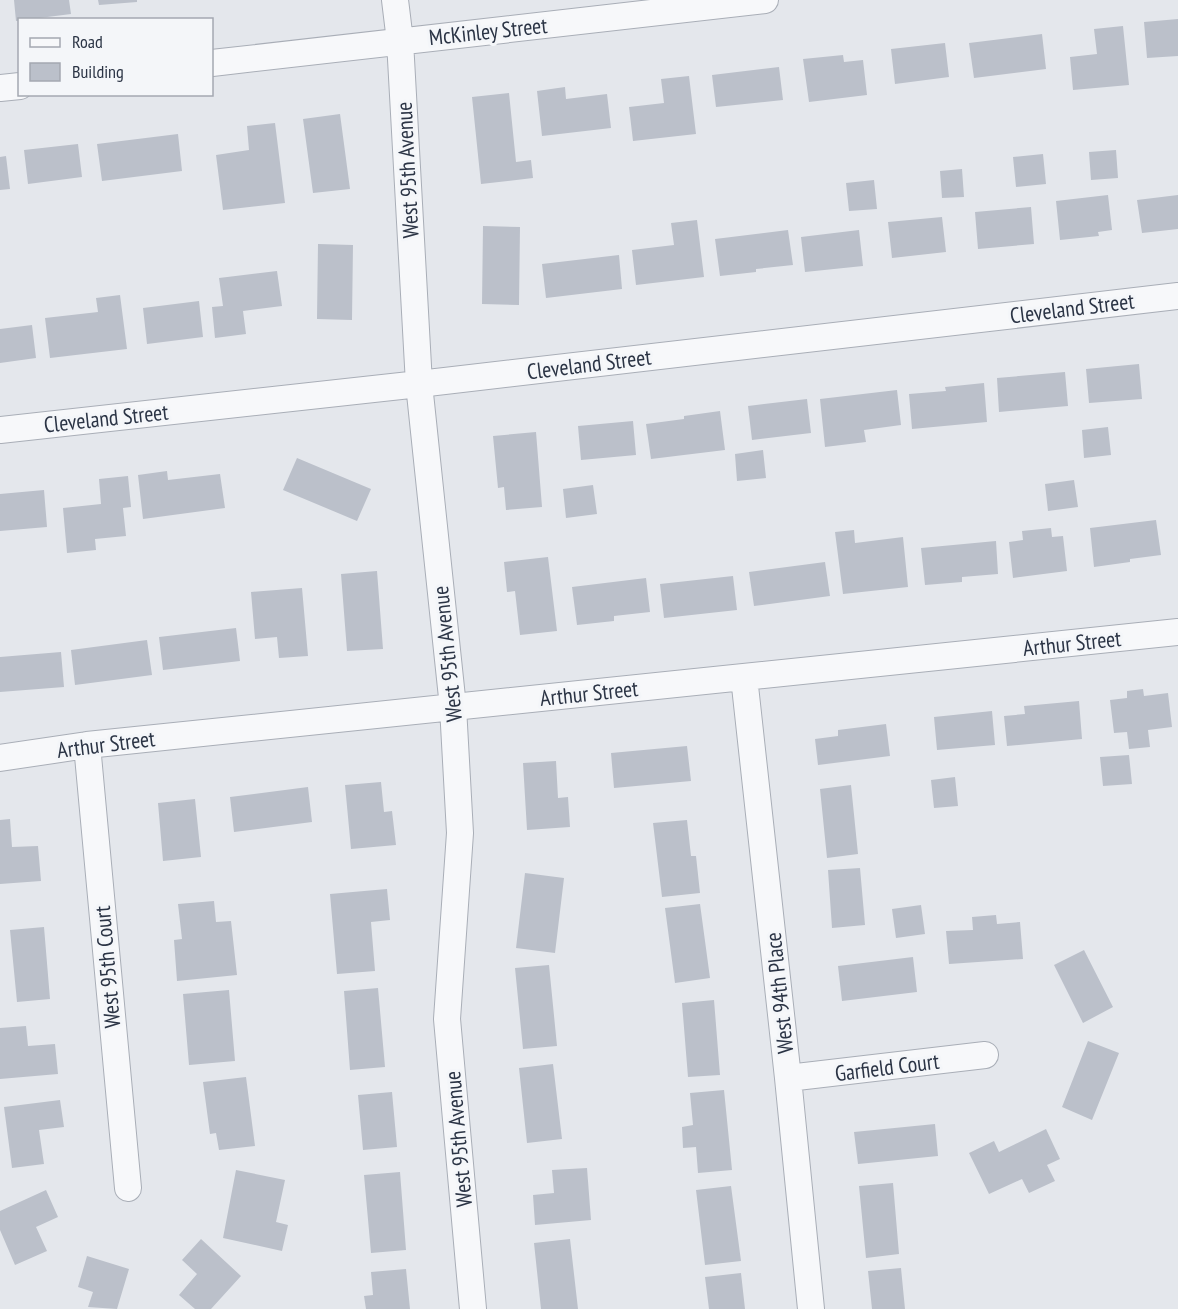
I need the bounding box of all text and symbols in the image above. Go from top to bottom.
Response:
street label: McKinley Street [427,11,549,51]
legend [18,18,213,96]
text: Road [72,30,103,53]
text: Building [72,60,124,83]
street label: West 95th Avenue [389,101,425,239]
street label: Cleveland Street [1008,286,1136,330]
street label: Cleveland Street [525,342,653,386]
street label: Cleveland Street [42,398,170,438]
street label: West 95th Avenue [426,585,468,723]
street label: Arthur Street [1022,624,1122,662]
street label: Arthur Street [539,674,639,712]
street label: Arthur Street [55,724,157,764]
street label: West 95th Court [88,905,126,1029]
street label: West 94th Place [759,931,799,1055]
street label: Garfield Court [833,1047,941,1087]
street label: West 95th Avenue [438,1070,478,1208]

